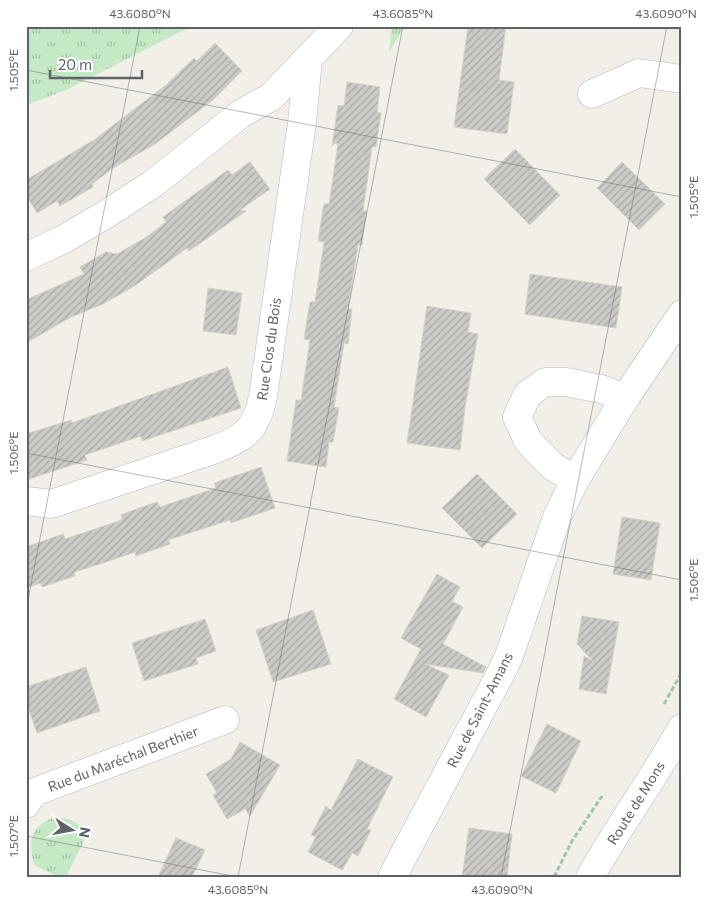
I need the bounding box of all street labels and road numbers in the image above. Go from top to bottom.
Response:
street label: Rue Clos du Bois [253,296,284,401]
street label: Rue de Saint-Amans [443,649,516,770]
street label: Rue du Maréchal Berthier [45,722,201,795]
street label: Route de Mons [603,758,668,848]

